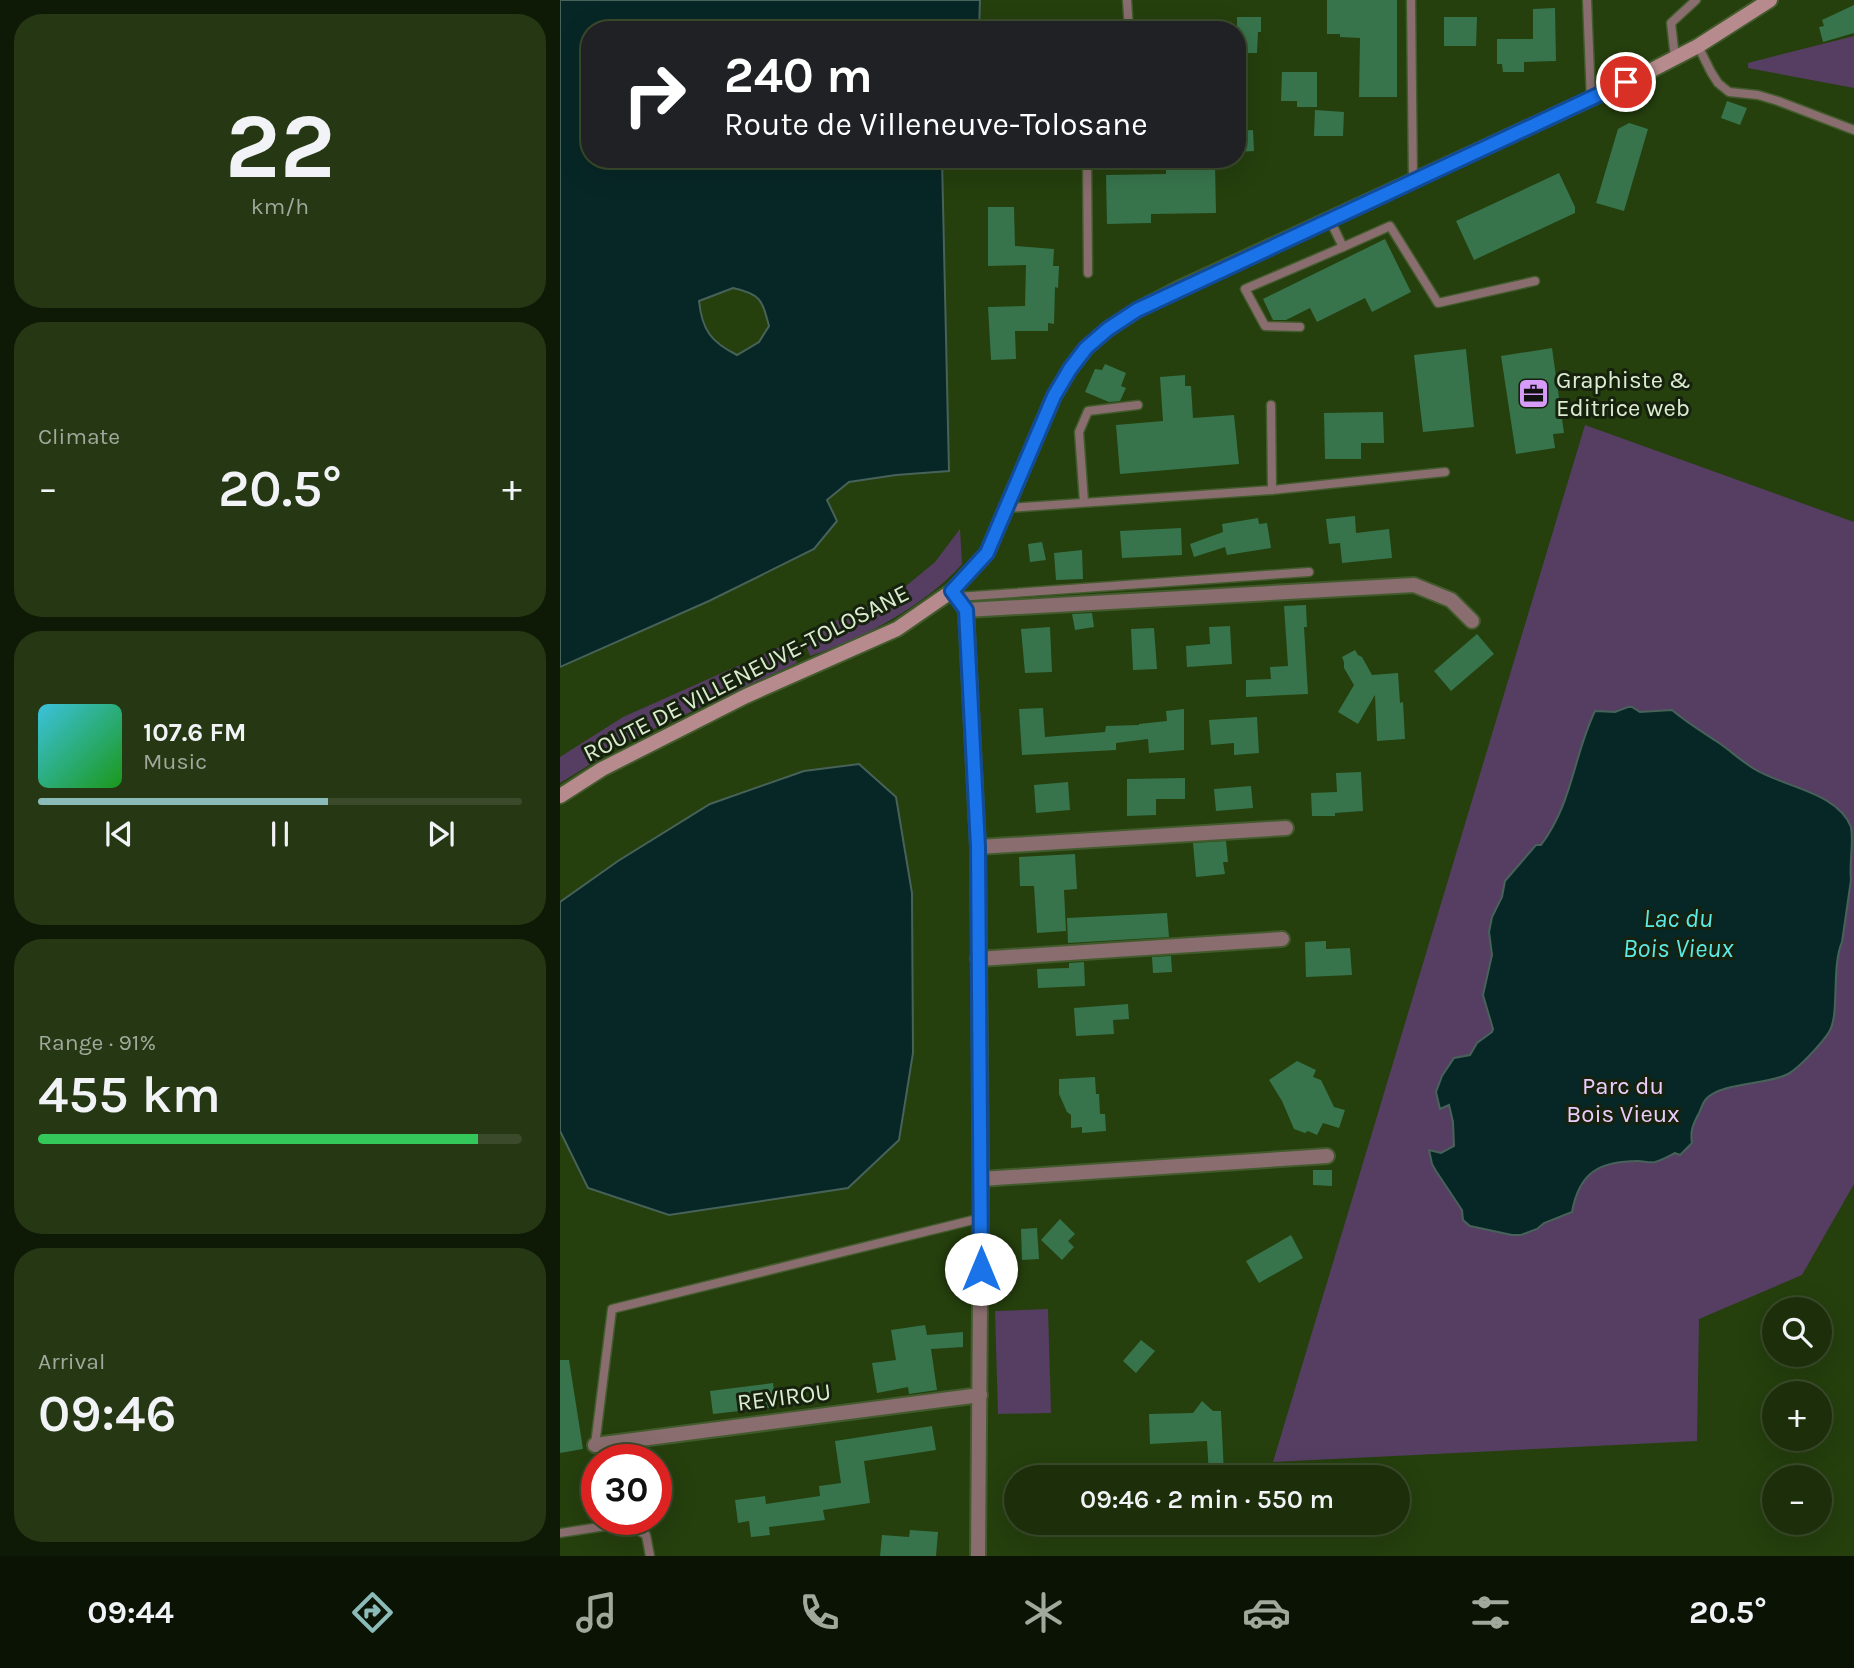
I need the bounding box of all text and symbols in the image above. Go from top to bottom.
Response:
text: 240 m [724,47,873,104]
icon: right [609,49,700,140]
pin [1596,52,1656,112]
icon: arrive [1607,63,1645,101]
text: 22 [225,94,335,200]
text: Route de Villeneuve-Tolosane [724,106,1148,143]
text: km/h [251,193,309,220]
place label: Graphiste & Editrice web [1556,366,1691,422]
office icon: Graphiste & Editrice web [1516,377,1550,411]
text: Climate [38,423,120,450]
text: 20.5° [218,458,342,519]
text: − [38,466,58,511]
text: + [502,466,522,511]
street label: ROUTE DE VILLENEUVE-TOLOSANE [579,578,913,768]
text: 107.6 FM [143,717,247,748]
text: Music [143,748,207,775]
icon: previous [100,815,138,853]
icon: pause [261,815,299,853]
icon: next [422,815,460,853]
water label: Lac du Bois Vieux [1623,903,1734,964]
text: Range · 91% [38,1029,156,1056]
text: 455 km [38,1064,221,1125]
park label: Parc du Bois Vieux [1566,1072,1680,1128]
position arrow [944,1232,1018,1306]
map controls [1762,1297,1832,1535]
button: search [1762,1297,1832,1367]
text: Arrival [38,1348,105,1375]
street label: REVIROU [736,1377,832,1417]
button: + [1762,1381,1832,1451]
text: 09:46 [38,1383,177,1444]
speed limit sign: 30 [581,1444,672,1535]
button: − [1762,1465,1832,1535]
text: 09:46 · 2 min · 550 m [1080,1484,1334,1515]
icon: directions [348,1588,397,1637]
icon: music [572,1588,621,1637]
icon: phone [795,1588,844,1637]
icon: climate [1019,1588,1068,1637]
icon: car [1242,1588,1291,1637]
icon: filters [1466,1588,1515,1637]
text: 09:44 [87,1594,174,1631]
text: 20.5° [1689,1594,1767,1631]

